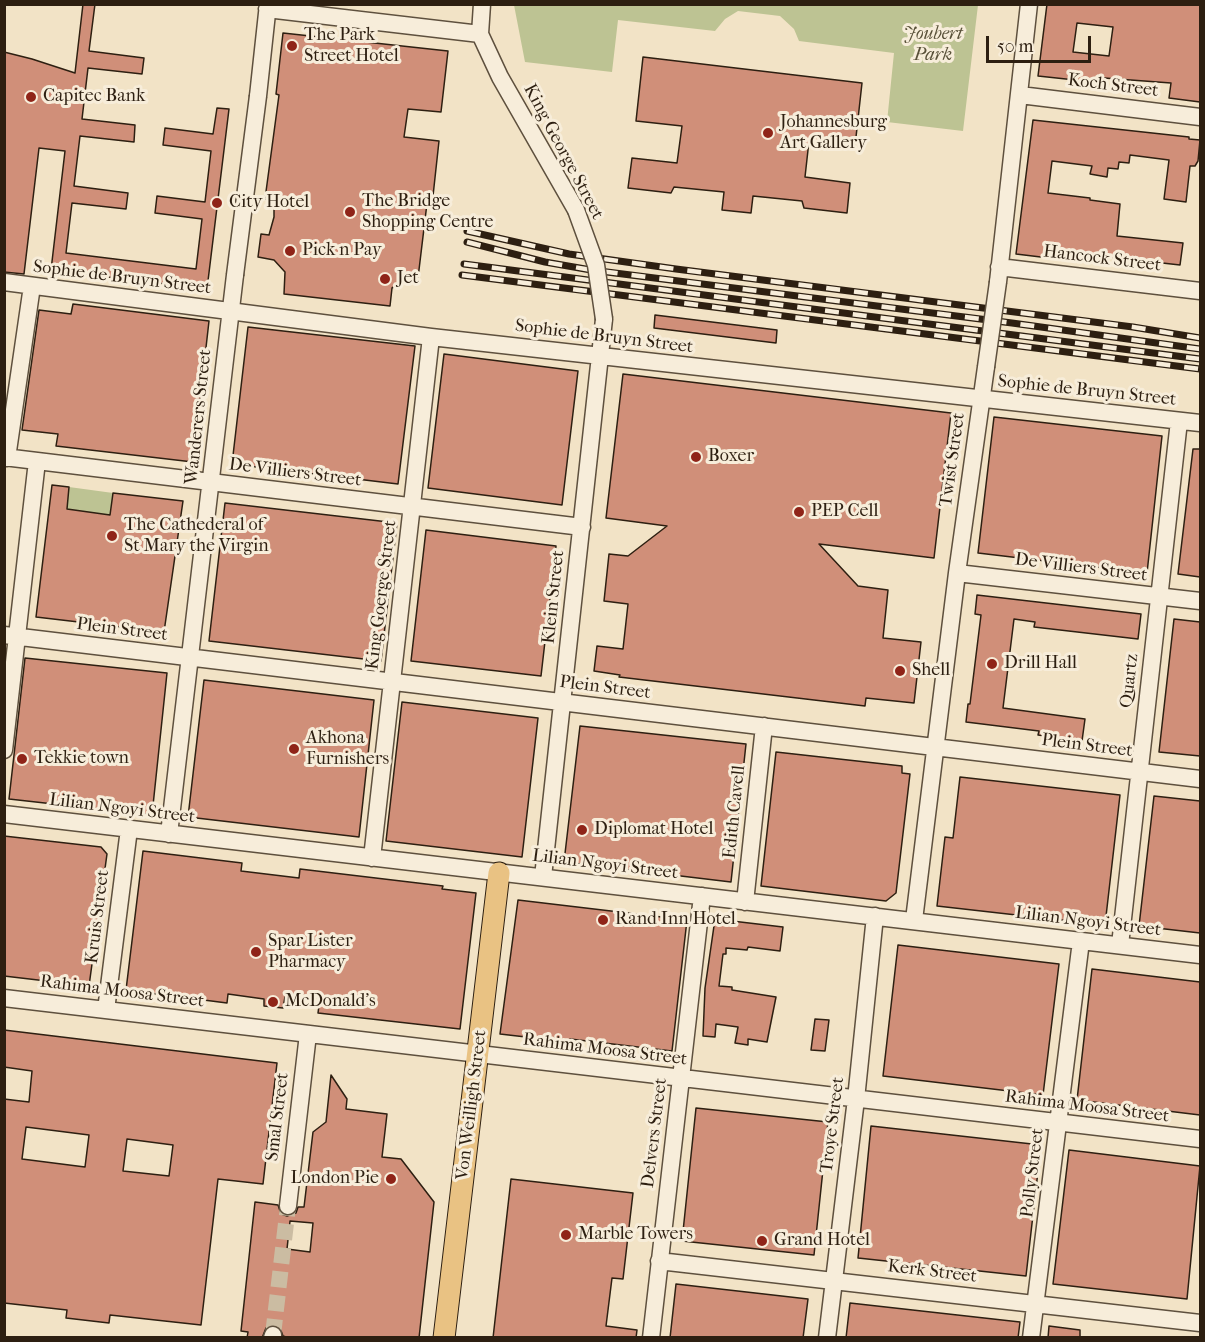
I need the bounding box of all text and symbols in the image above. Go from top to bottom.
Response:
park label: Joubert Park [904,24,962,66]
scale bar [989,24,1094,62]
place label: The Park Street Hotel [304,25,399,68]
text: 50 m [997,36,1033,57]
marker: The Park Street Hotel [285,39,299,53]
street label: Koch Street [1066,70,1160,102]
street label: King George Street [518,81,608,223]
place label: Capitec Bank [43,86,145,108]
marker: Capitec Bank [24,90,38,104]
place label: Johannesburg Art Gallery [780,112,887,154]
marker: Johannesburg Art Gallery [761,126,775,140]
place label: The Bridge Shopping Centre [362,191,493,234]
place label: City Hotel [229,192,309,214]
marker: City Hotel [210,196,224,210]
marker: The Bridge Shopping Centre [343,205,357,219]
place label: Pick n Pay [302,240,382,262]
street label: Hancock Street [1042,241,1162,277]
marker: Pick n Pay [283,244,297,258]
street label: Sophie de Bruyn Street [32,256,212,300]
place label: Jet [397,268,419,290]
marker: Jet [378,272,392,286]
street label: Sophie de Bruyn Street [514,315,694,359]
street label: Wanderers Street [181,348,217,486]
street label: Sophie de Bruyn Street [997,371,1177,411]
street label: Twist Street [936,412,970,508]
place label: Boxer [708,446,754,468]
marker: Boxer [689,450,703,464]
street label: De Villiers Street [228,454,362,492]
place label: PEP Cell [811,501,878,523]
marker: PEP Cell [792,505,806,519]
place label: The Cathederal of St Mary the Virgin [124,515,269,558]
street label: King Goerge Street [362,519,402,671]
marker: The Cathederal of St Mary the Virgin [105,529,119,543]
street label: Klein Street [538,549,570,645]
street label: De Villiers Street [1014,549,1148,587]
street label: Plein Street [75,614,169,646]
place label: Drill Hall [1004,653,1077,675]
street label: Quartz [1116,653,1144,709]
marker: Drill Hall [985,657,999,671]
place label: Shell [912,660,950,682]
marker: Shell [893,664,907,678]
street label: Plein Street [558,672,652,704]
place label: Akhona Furnishers [306,728,389,771]
street label: Plein Street [1040,730,1134,762]
marker: Akhona Furnishers [287,742,301,756]
place label: Tekkie town [34,748,129,770]
marker: Tekkie town [15,752,29,766]
street label: Edith Cavell [719,764,751,860]
street label: Lilian Ngoyi Street [48,789,196,829]
place label: Diplomat Hotel [594,819,713,841]
marker: Diplomat Hotel [575,823,589,837]
street label: Lilian Ngoyi Street [531,845,679,885]
street label: Kruis Street [82,869,114,965]
street label: Lilian Ngoyi Street [1014,902,1162,942]
place label: Rand Inn Hotel [615,909,736,931]
marker: Rand Inn Hotel [596,913,610,927]
place label: Spar Lister Pharmacy [268,931,353,974]
marker: Spar Lister Pharmacy [249,945,263,959]
street label: Rahima Moosa Street [39,971,205,1013]
place label: McDonald's [285,991,376,1013]
marker: McDonald's [266,995,280,1009]
street label: Von Weilligh Street [452,1029,492,1181]
street label: Rahima Moosa Street [522,1029,688,1071]
street label: Smal Street [262,1072,294,1162]
street label: Troye Street [816,1076,850,1174]
street label: Delvers Street [638,1077,672,1189]
street label: Rahima Moosa Street [1004,1086,1170,1128]
street label: Polly Street [1017,1127,1049,1219]
place label: London Pie [291,1168,379,1190]
marker: London Pie [384,1172,398,1186]
place label: Marble Towers [578,1224,693,1246]
marker: Marble Towers [559,1228,573,1242]
place label: Grand Hotel [774,1230,870,1252]
marker: Grand Hotel [755,1234,769,1248]
street label: Kerk Street [886,1256,978,1288]

